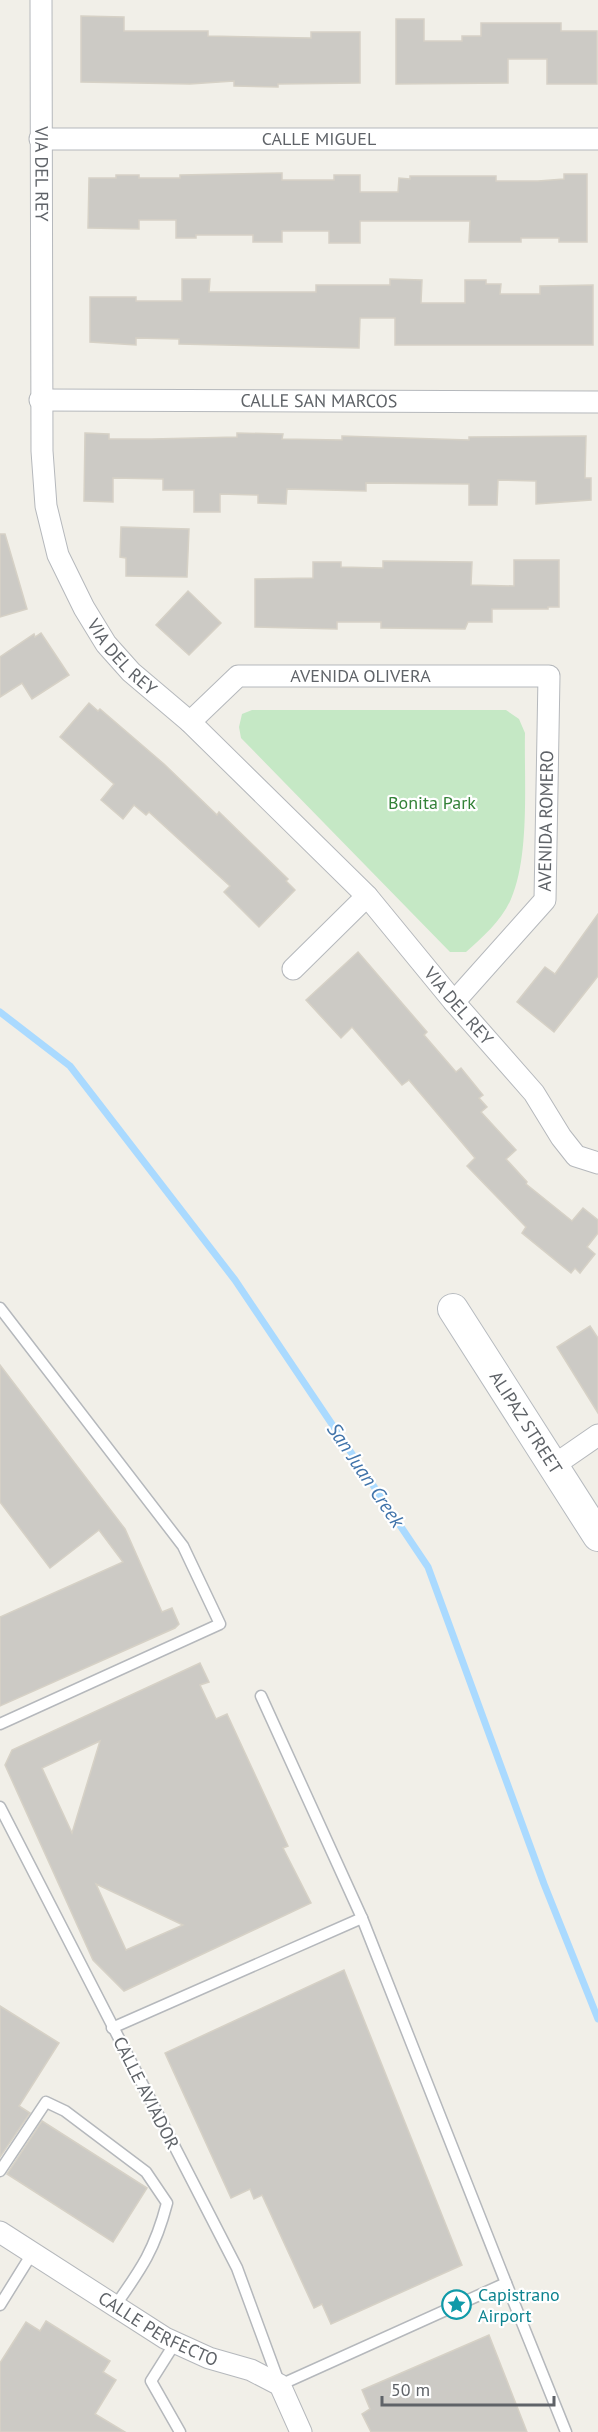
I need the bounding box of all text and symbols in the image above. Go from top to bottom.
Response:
street label: VIA DEL REY [30,125,53,222]
street label: CALLE MIGUEL [262,127,376,150]
street label: CALLE SAN MARCOS [241,389,397,412]
street label: VIA DEL REY [82,613,162,700]
street label: AVENIDA OLIVERA [290,664,431,687]
street label: AVENIDA ROMERO [533,750,558,892]
park label: Bonita Park [388,791,476,814]
street label: VIA DEL REY [418,961,498,1050]
street label: ALIPAZ STREET [485,1367,567,1478]
water label: San Juan Creek [321,1417,411,1533]
street label: CALLE AVIADOR [108,2033,185,2153]
place label: Capistrano Airport [478,2283,560,2327]
street label: CALLE PERFECTO [94,2286,221,2371]
place icon: Capistrano Airport [441,2289,473,2321]
scale bar [382,2369,554,2407]
text: 50 m [391,2378,430,2401]

